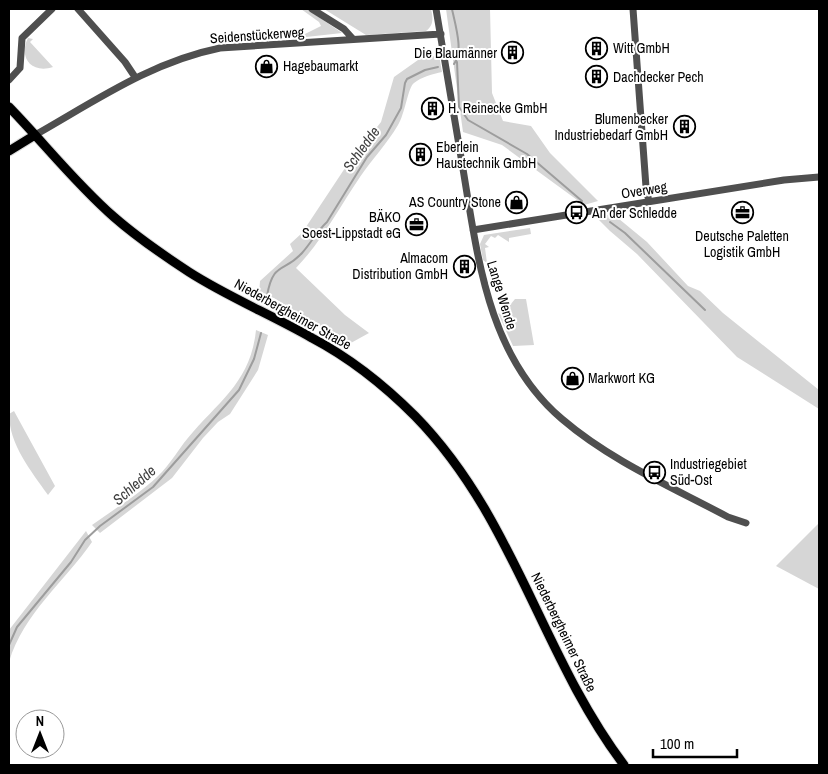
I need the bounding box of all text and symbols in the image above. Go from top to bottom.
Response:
street label: Seidenstückerweg [209,23,305,47]
building icon: Witt GmbH [585,36,609,60]
place label: Witt GmbH [613,39,670,57]
building icon: Die Blaumänner [501,41,525,65]
place label: Die Blaumänner [414,44,497,62]
shop icon: Hagebaumarkt [255,54,279,78]
place label: Hagebaumarkt [283,57,358,75]
building icon: Dachdecker Pech [585,65,609,89]
place label: Dachdecker Pech [613,68,704,86]
building icon: H. Reinecke GmbH [420,96,444,120]
place label: H. Reinecke GmbH [448,99,548,117]
place label: Blumenbecker Industriebedarf GmbH [554,110,668,144]
building icon: Blumenbecker Industriebedarf GmbH [672,115,696,139]
water label: Schledde [337,122,385,176]
place label: Eberlein Haustechnik GmbH [436,138,536,172]
building icon: Eberlein Haustechnik GmbH [408,143,432,167]
street label: Overweg [620,177,669,202]
shop icon: AS Country Stone [505,190,529,214]
place label: AS Country Stone [408,193,501,211]
bus stop icon: An der Schledde [564,201,588,225]
office icon: Deutsche Paletten Logistik GmbH [730,201,754,225]
place label: An der Schledde [591,204,677,222]
place label: BÄKO Soest-Lippstadt eG [302,208,401,242]
office icon: BÄKO Soest-Lippstadt eG [405,213,429,237]
place label: Deutsche Paletten Logistik GmbH [695,227,789,261]
place label: Almacom Distribution GmbH [352,249,448,283]
building icon: Almacom Distribution GmbH [452,254,476,278]
street label: Lange Wende [483,258,521,332]
street label: Niederbergheimer Straße [231,274,355,354]
shop icon: Markwort KG [560,366,584,390]
place label: Markwort KG [588,369,655,387]
place label: Industriegebiet Süd-Ost [670,455,747,489]
water label: Schledde [108,460,160,510]
bus stop icon: Industriegebiet Süd-Ost [642,460,666,484]
street label: Niederbergheimer Straße [527,569,601,695]
north arrow [15,709,65,759]
text: N [36,712,44,730]
scale bar [653,726,737,758]
text: 100 m [660,733,694,754]

